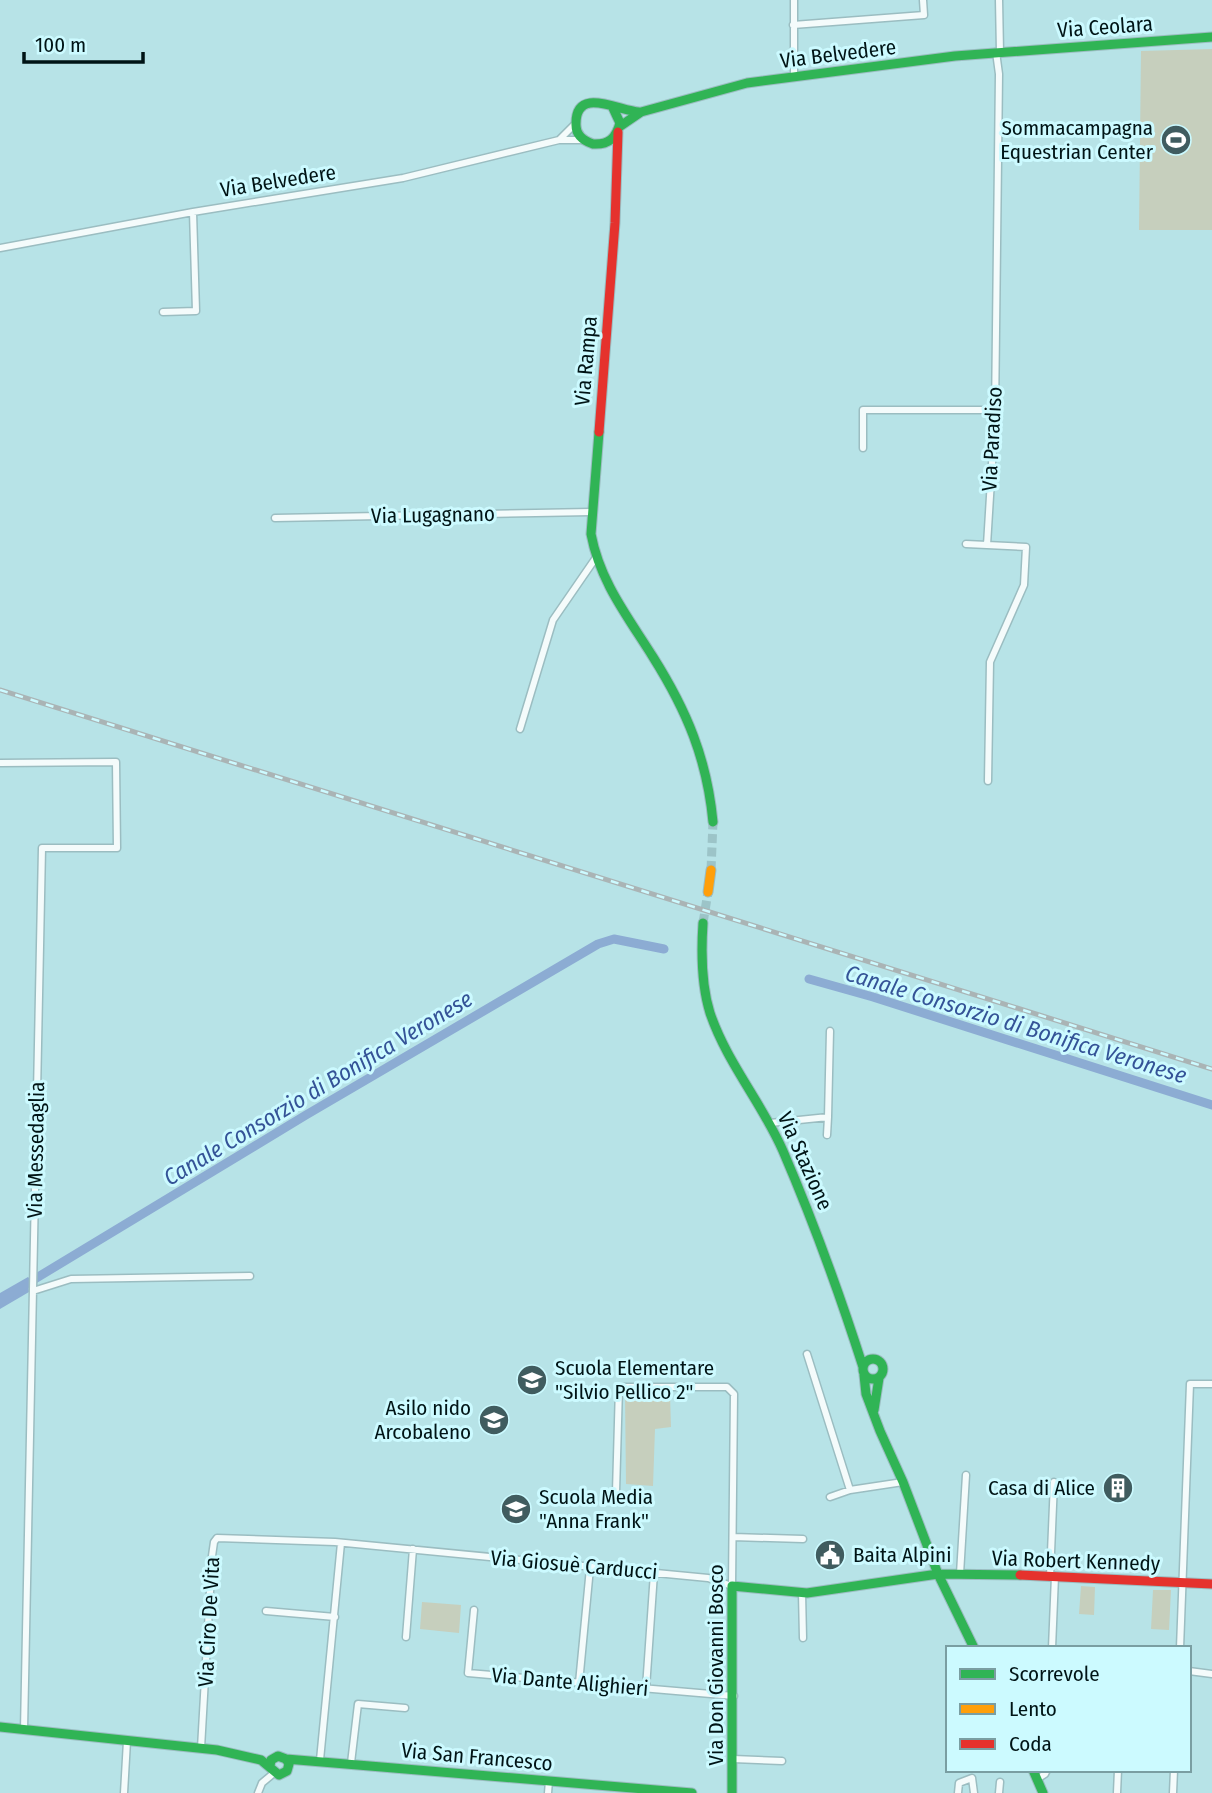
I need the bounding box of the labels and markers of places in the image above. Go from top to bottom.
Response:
place label: Sommacampagna Equestrian Center [1000,115,1154,165]
sports icon: Sommacampagna Equestrian Center [1159,123,1193,157]
place label: Scuola Elementare "Silvio Pellico 2" [555,1355,714,1405]
school or university icon: Scuola Elementare "Silvio Pellico 2" [515,1363,549,1397]
place label: Asilo nido Arcobaleno [375,1395,471,1445]
school or university icon: Asilo nido Arcobaleno [477,1403,511,1437]
building icon: Casa di Alice [1101,1471,1135,1505]
place label: Casa di Alice [988,1475,1095,1501]
place label: Scuola Media "Anna Frank" [539,1484,653,1534]
school or university icon: Scuola Media "Anna Frank" [499,1492,533,1526]
public building icon: Baita Alpini [813,1538,847,1572]
place label: Baita Alpini [853,1542,951,1568]

